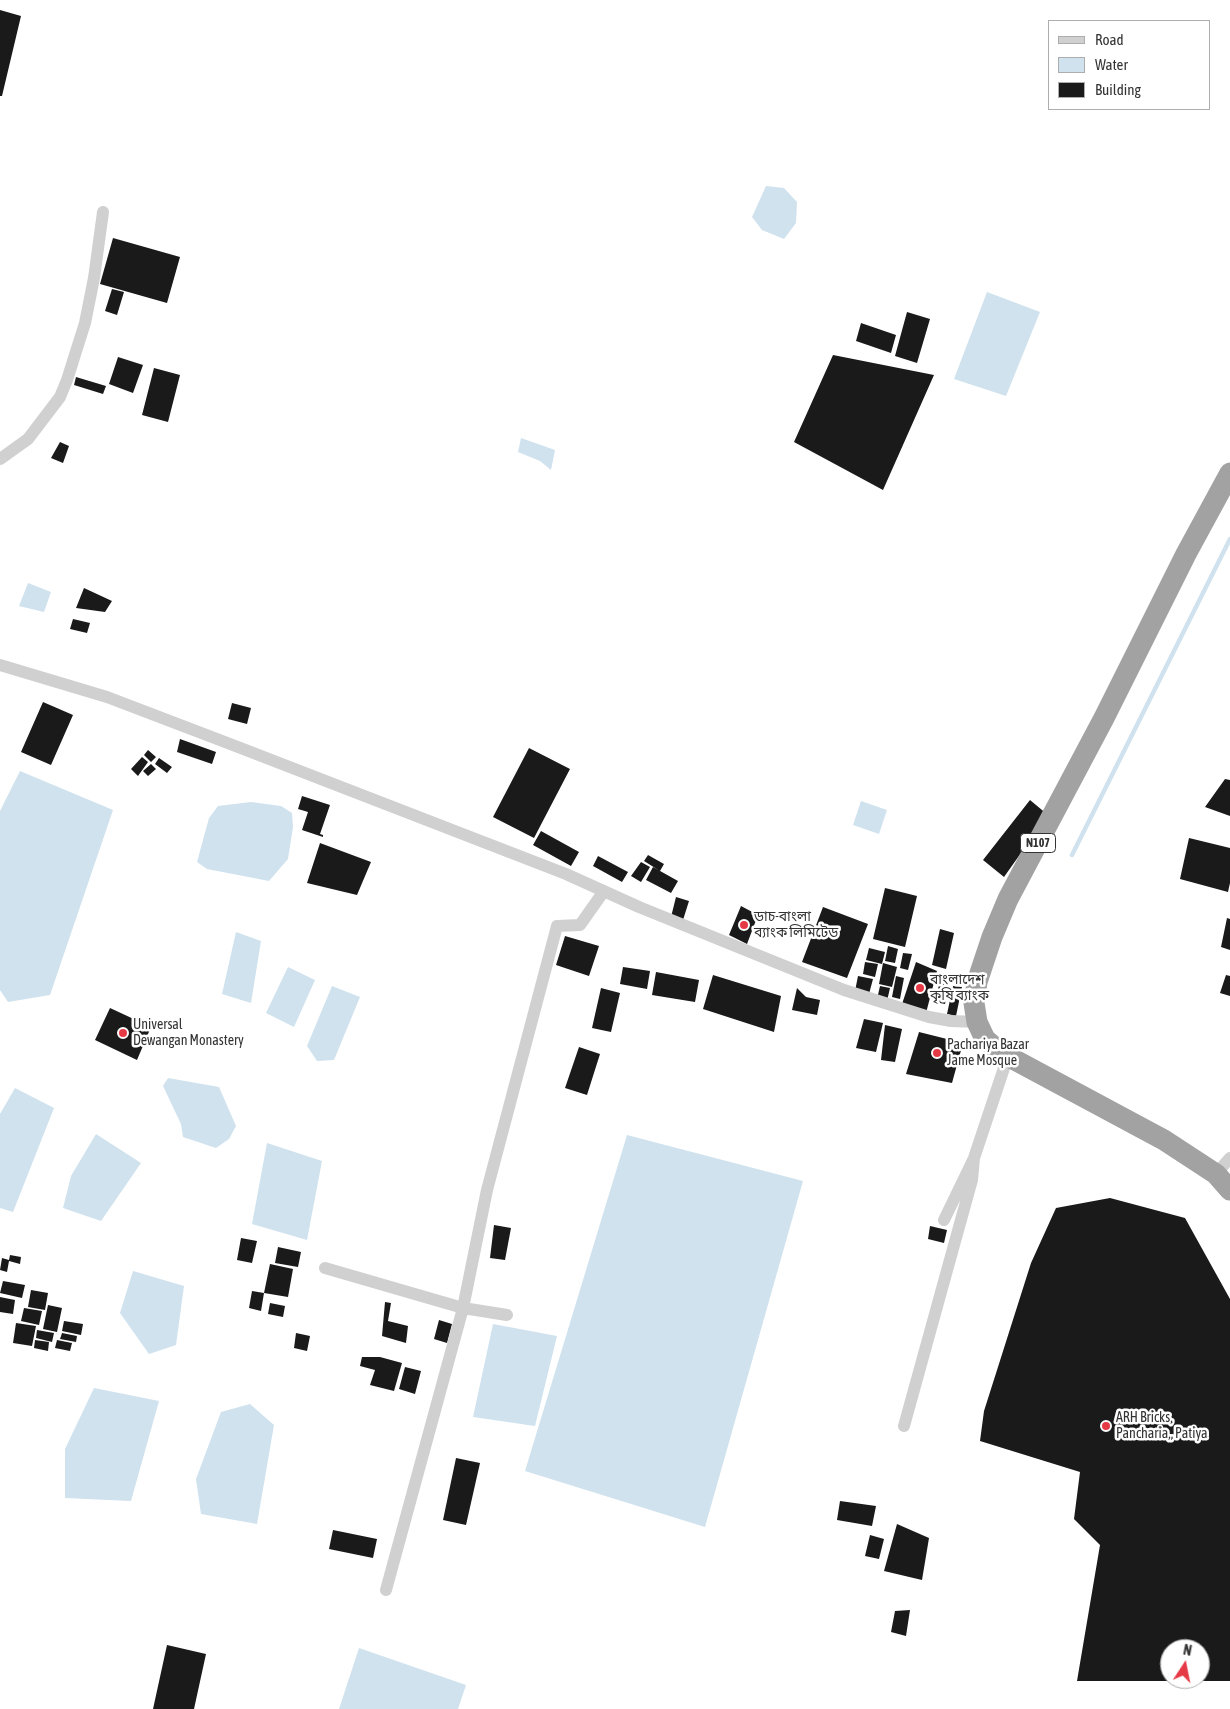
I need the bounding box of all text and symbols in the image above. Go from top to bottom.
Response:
legend [1048,20,1210,110]
text: Road [1095,31,1124,48]
text: Water [1095,56,1128,73]
text: Building [1095,81,1141,98]
road number: N107 [1020,834,1056,852]
place label: ডাচ-বাংলা ব্যাংক লিমিটেড [754,909,838,942]
marker: ডাচ-বাংলা ব্যাংক লিমিটেড [738,919,750,931]
place label: বাংলাদেশ কৃষি ব্যাংক [930,972,989,1004]
marker: বাংলাদেশ কৃষি ব্যাংক [914,982,926,994]
place label: Universal Dewangan Monastery [133,1017,244,1050]
marker: Universal Dewangan Monastery [117,1027,129,1039]
place label: Pachariya Bazar Jame Mosque [947,1037,1029,1070]
marker: Pachariya Bazar Jame Mosque [931,1047,943,1059]
place label: ARH Bricks, Pancharia,, Patiya [1116,1410,1208,1442]
marker: ARH Bricks, Pancharia,, Patiya [1100,1420,1112,1432]
north arrow [1160,1639,1210,1689]
text: N [1182,1642,1193,1659]

